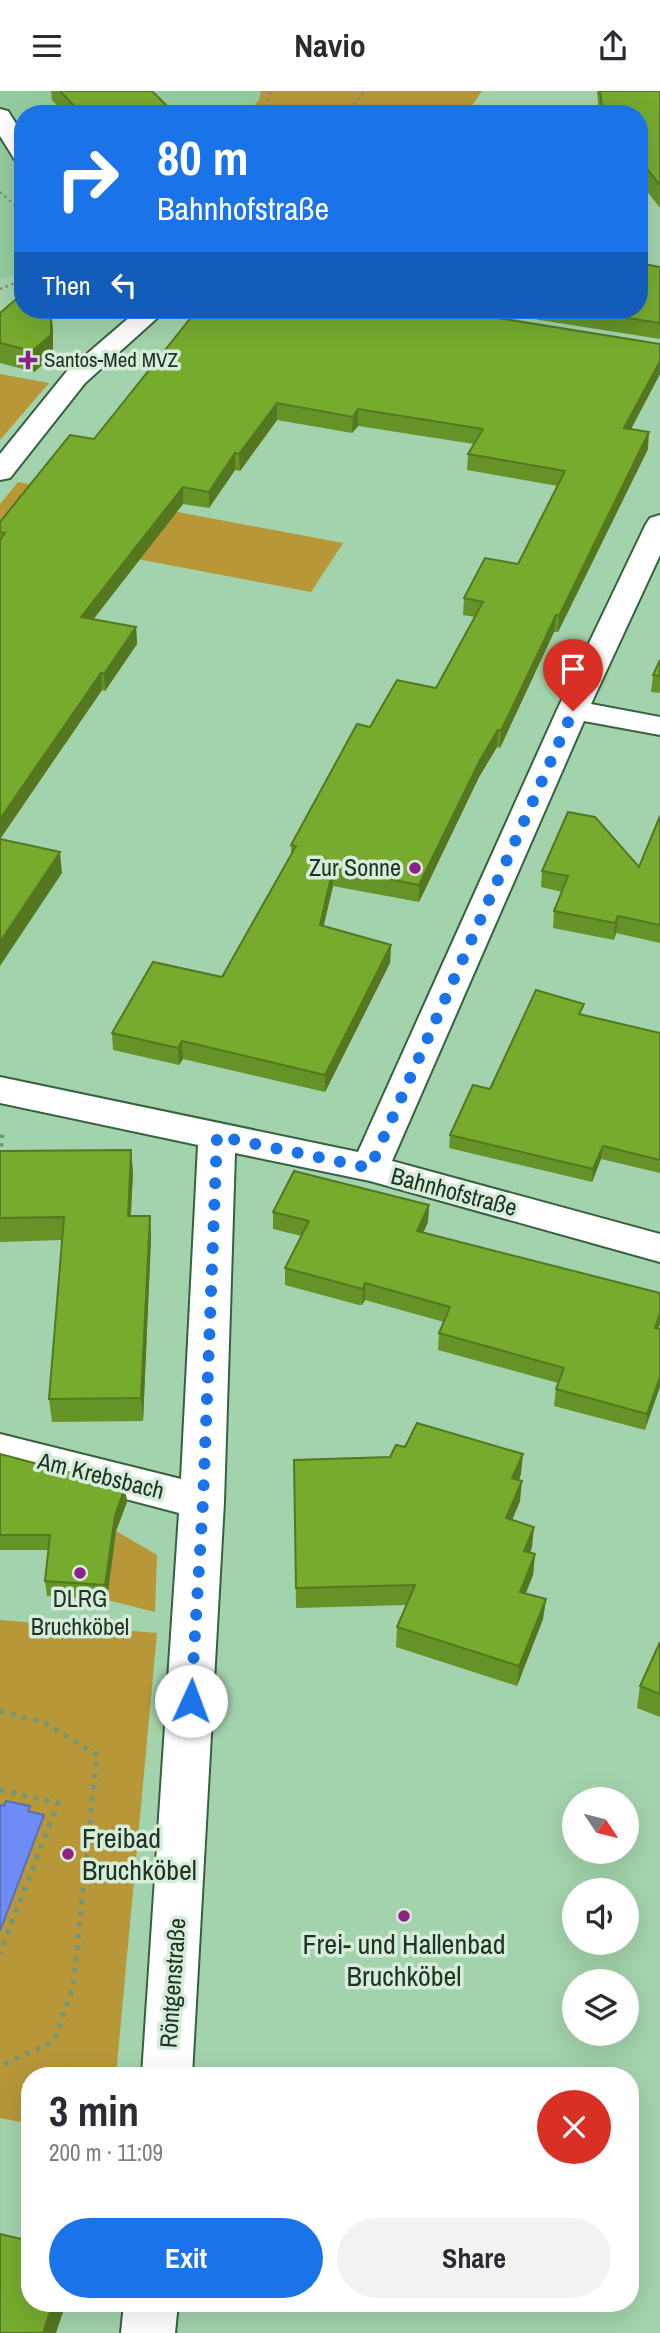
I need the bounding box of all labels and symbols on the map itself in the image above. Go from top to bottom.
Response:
place label: Santos-Med MVZ [44,345,178,374]
marker: Santos-Med MVZ [18,350,38,370]
pin [543,639,603,711]
place label: Zur Sonne [309,851,401,883]
marker: Zur Sonne [407,860,423,876]
street label: Bahnhofstraße [388,1159,521,1223]
street label: Am Krebsbach [34,1444,168,1506]
marker: DLRG Bruchköbel [72,1565,88,1581]
place label: DLRG Bruchköbel [31,1582,129,1642]
position arrow [154,1664,228,1738]
north arrow [562,1787,639,1864]
place label: Freibad Bruchköbel [82,1819,197,1889]
marker: Freibad Bruchköbel [60,1846,76,1862]
marker: Frei- und Hallenbad Bruchköbel [396,1908,412,1924]
street label: Röntgenstraße [152,1917,193,2049]
place label: Frei- und Hallenbad Bruchköbel [303,1925,505,1995]

